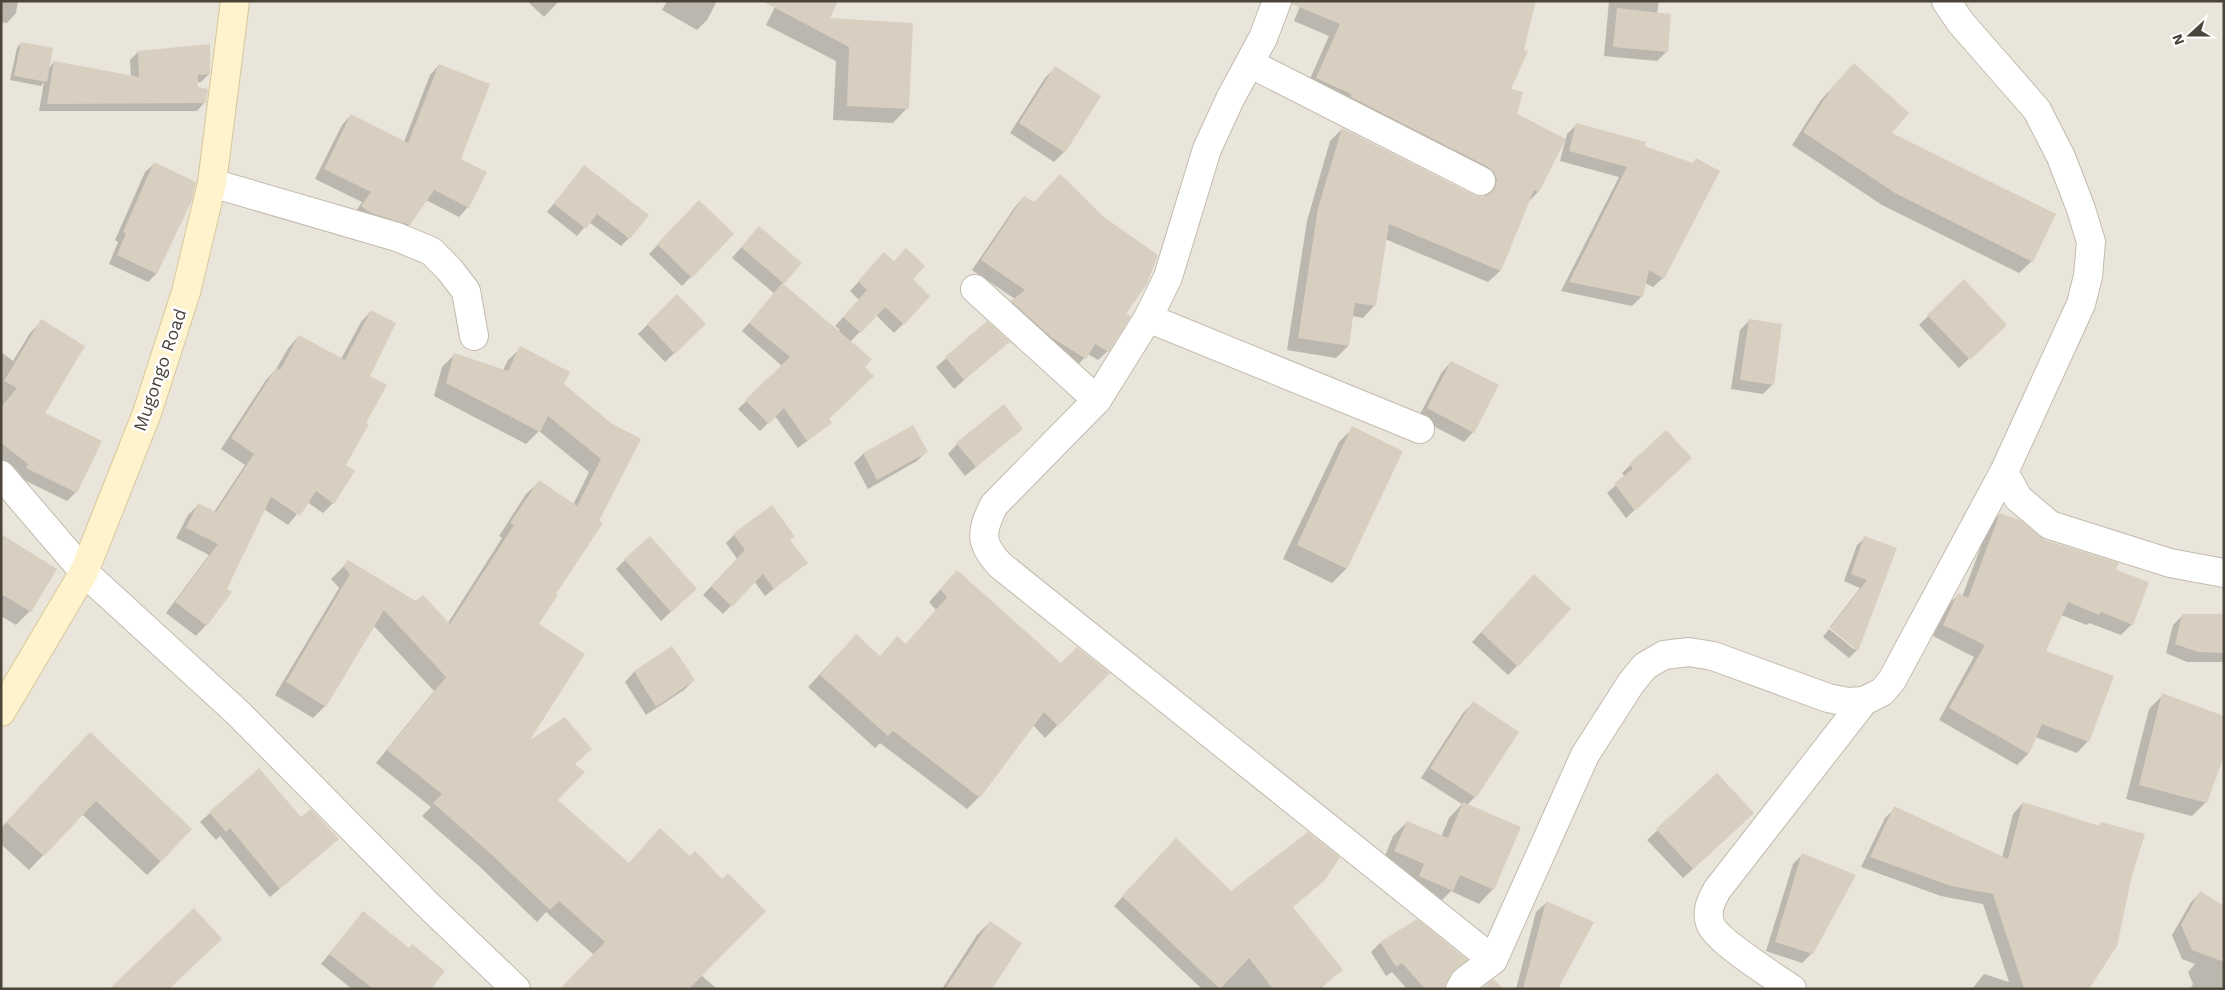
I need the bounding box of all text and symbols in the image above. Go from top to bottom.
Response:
north arrow [2165,10,2215,60]
text: N [2169,32,2187,47]
street label: Mugongo Road [129,306,190,434]

